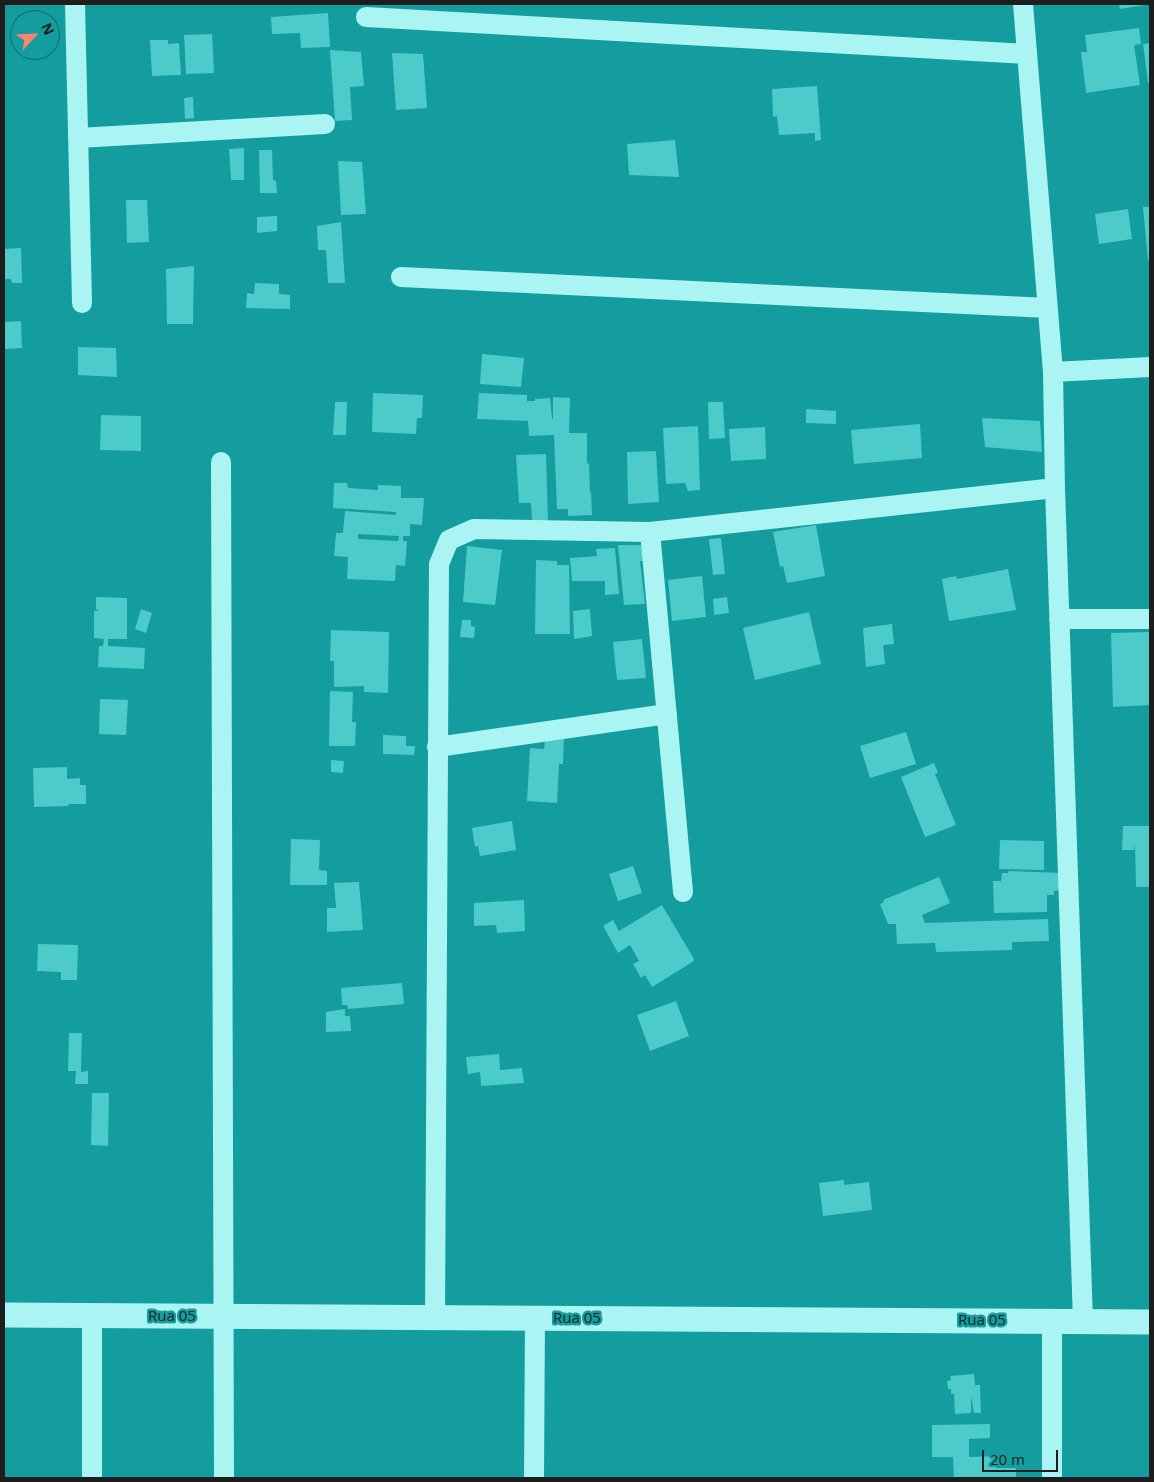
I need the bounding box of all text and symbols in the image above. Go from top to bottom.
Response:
north arrow [10,10,60,60]
text: N [37,20,59,38]
street label: Rua 05 [148,1308,196,1326]
street label: Rua 05 [553,1310,601,1328]
street label: Rua 05 [958,1312,1006,1330]
scale bar [984,1440,1060,1472]
text: 20 m [990,1449,1025,1469]

